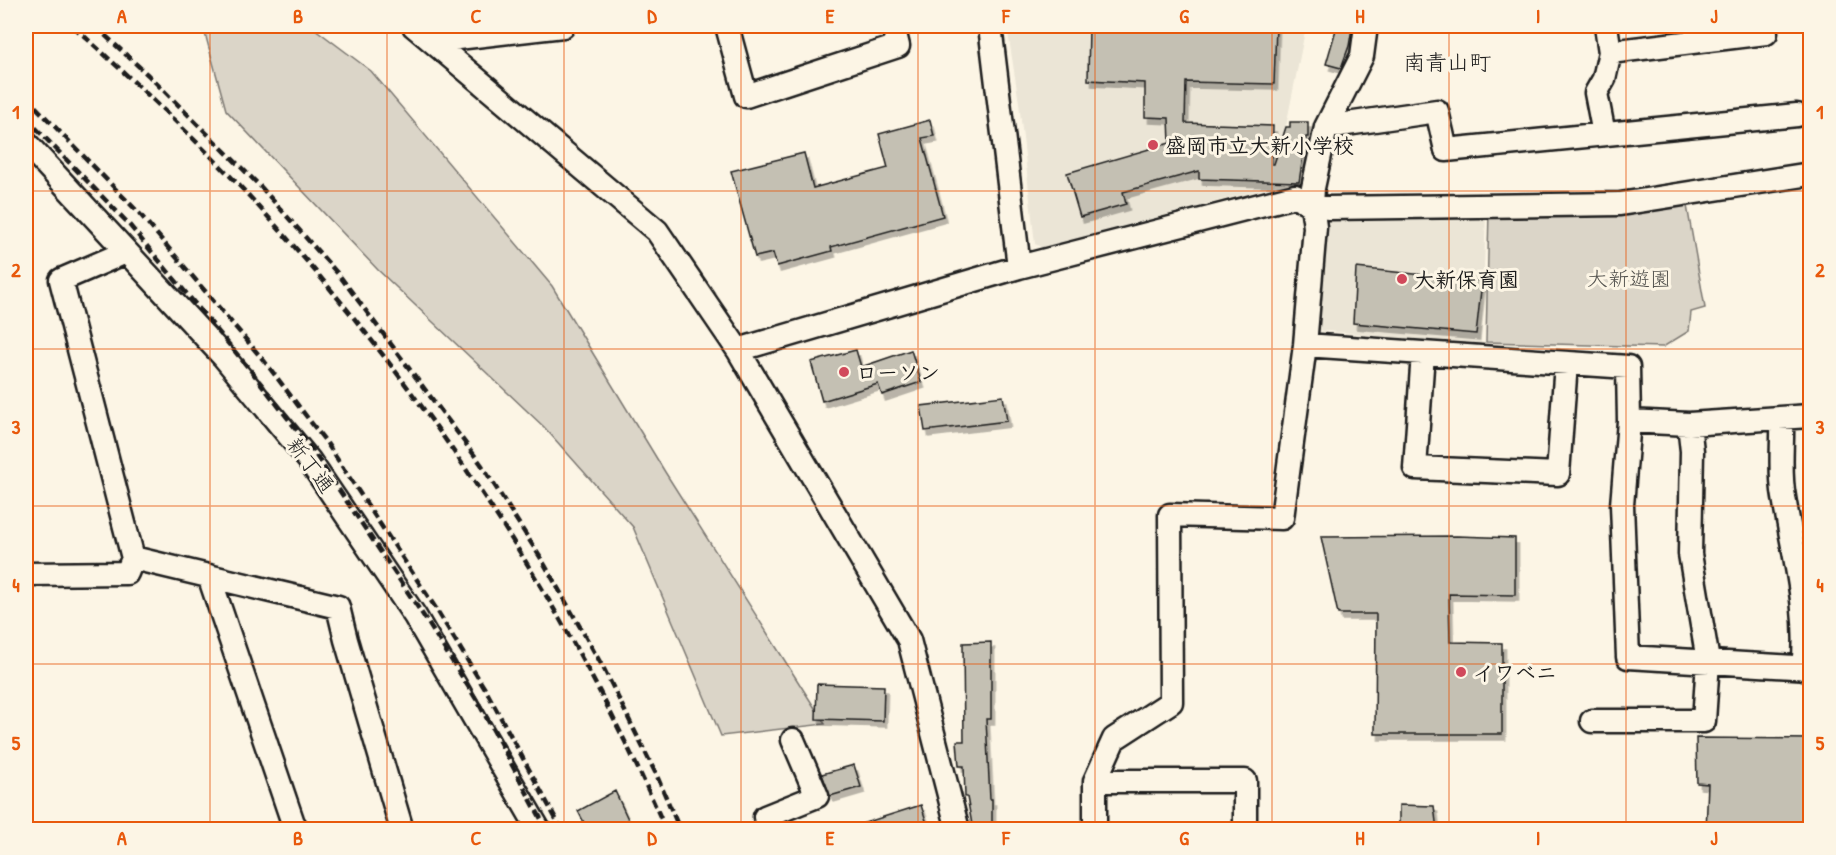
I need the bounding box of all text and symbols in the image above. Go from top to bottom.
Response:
text: A [117,2,127,29]
text: B [293,2,303,29]
text: C [471,2,482,29]
text: D [647,2,657,29]
text: E [826,2,835,29]
text: F [1001,2,1011,29]
text: G [1179,2,1189,29]
text: H [1355,2,1365,29]
text: I [1536,2,1540,29]
text: J [1710,2,1718,29]
district label: 南青山町 [1403,47,1491,77]
text: 1 [12,98,20,125]
text: 1 [1816,98,1824,125]
place label: 盛岡市立大新小学校 [1165,131,1354,160]
marker: 盛岡市立大新小学校 [1146,138,1160,152]
text: 2 [11,256,21,283]
text: 2 [1815,256,1825,283]
park label: 大新遊園 [1587,264,1671,293]
place label: 大新保育園 [1414,265,1519,294]
marker: 大新保育園 [1395,272,1409,286]
place label: ローソン [856,358,940,387]
marker: ローソン [837,365,851,379]
text: 3 [12,413,21,440]
text: 3 [1816,413,1825,440]
street label: 新丁通 [280,431,342,499]
text: 4 [12,571,20,598]
text: 4 [1816,571,1824,598]
place label: イワベニ [1473,658,1557,687]
marker: イワベニ [1454,665,1468,679]
text: 5 [12,729,21,756]
text: 5 [1816,729,1825,756]
text: A [117,824,127,851]
text: B [293,824,303,851]
text: C [471,824,482,851]
text: D [647,824,657,851]
text: E [826,824,835,851]
text: F [1001,824,1011,851]
text: G [1179,824,1189,851]
text: H [1355,824,1365,851]
text: I [1536,824,1540,851]
text: J [1710,824,1718,851]

